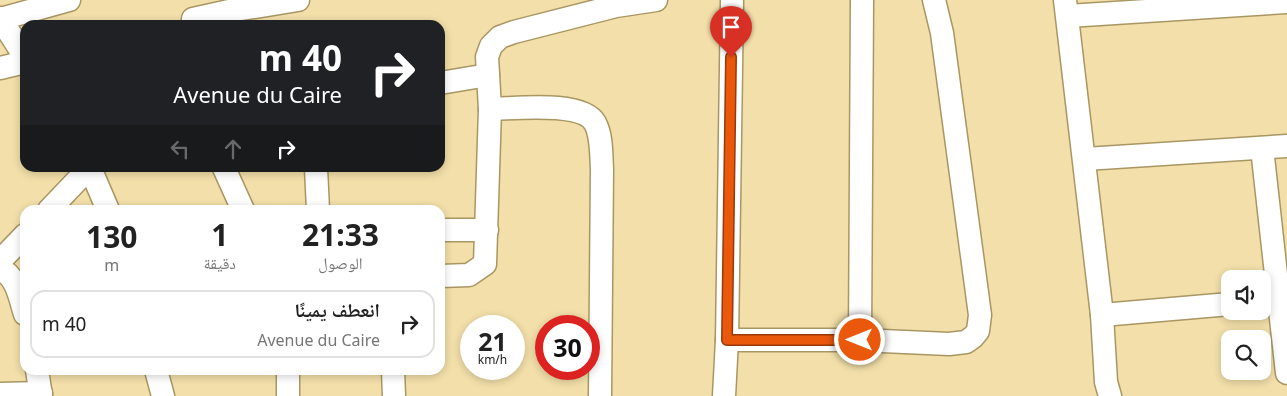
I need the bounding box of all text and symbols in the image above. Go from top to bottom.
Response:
pin [710,6,752,57]
icon: arrive [717,13,745,41]
text: 40 m [259,34,342,81]
icon: right [360,40,425,105]
text: Avenue du Caire [173,79,342,109]
icon: left [166,135,194,163]
icon: ahead [219,135,247,163]
icon: right [272,135,300,163]
text: 1 [211,214,228,255]
text: 21:33 [302,214,379,255]
text: 130 [86,216,137,257]
text: دقيقة [203,252,236,274]
text: الوصول [318,252,363,274]
text: m [104,254,119,276]
map controls [1221,270,1271,380]
button: sound [1221,270,1271,320]
text: انعطف يمينًا [294,297,380,323]
icon: right [395,310,423,338]
text: 40 m [42,311,86,337]
position arrow [833,313,885,365]
speed limit sign: 30 [535,315,600,380]
text: 21 [478,324,507,358]
text: Avenue du Caire [257,329,380,351]
button: search [1221,330,1271,380]
text: km/h [478,351,507,368]

